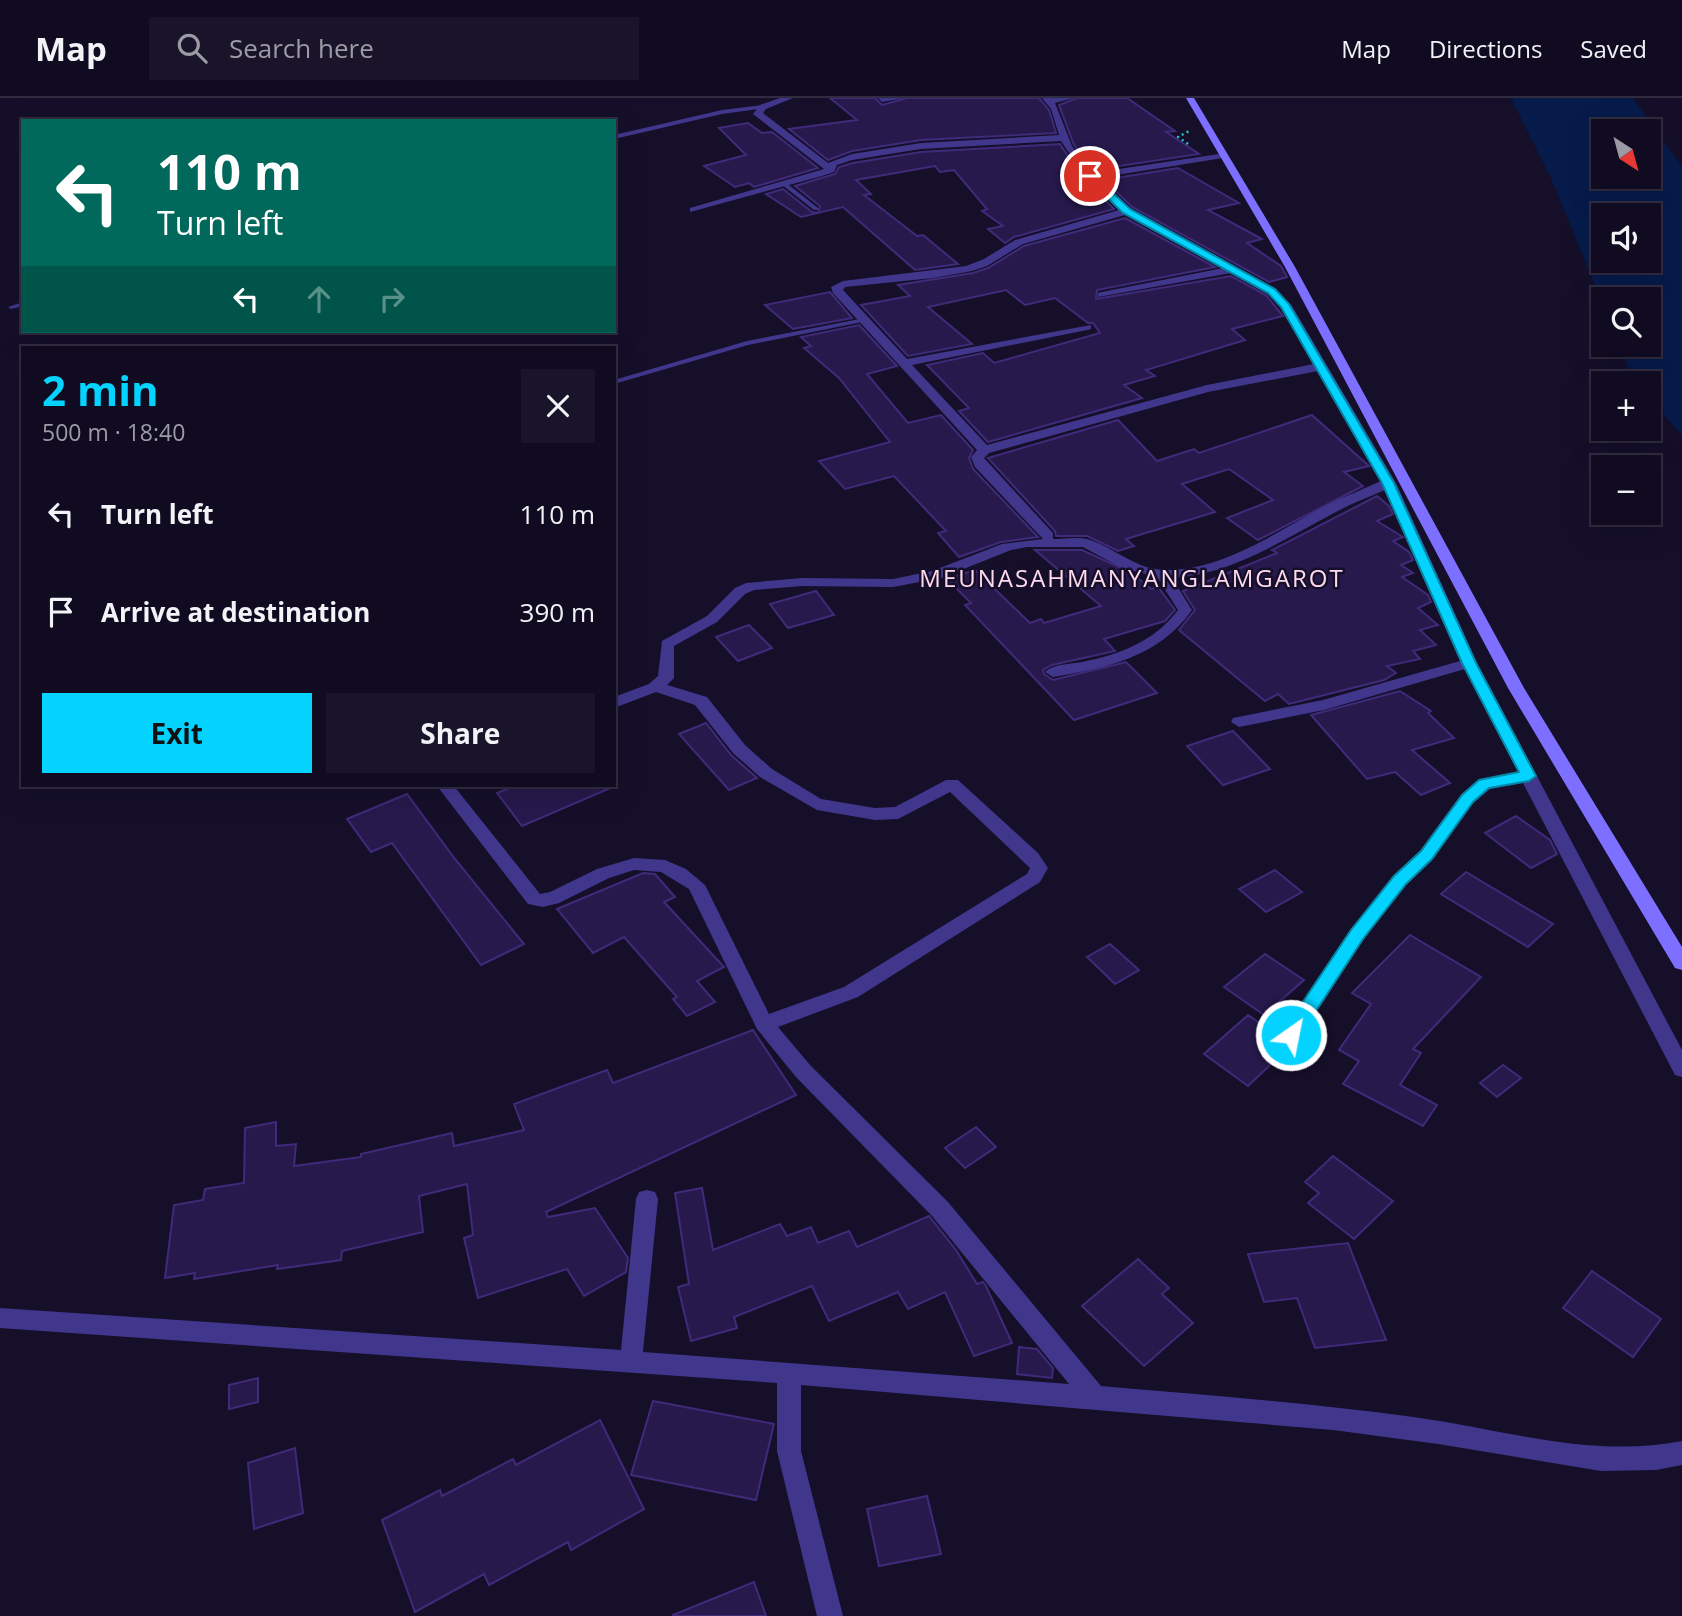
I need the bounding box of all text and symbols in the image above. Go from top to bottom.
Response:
search box [149,17,639,80]
text: Map [35,26,107,71]
icon: search [173,29,211,67]
text: Search here [229,30,374,66]
text: Map [1341,32,1391,65]
text: Directions [1429,32,1542,65]
text: Saved [1580,32,1647,65]
north arrow [1591,119,1661,189]
map controls [1591,119,1661,525]
text: 110 m [157,138,302,204]
pin [1060,146,1120,206]
icon: left [42,147,133,238]
icon: arrive [1071,157,1109,195]
text: Turn left [157,201,283,244]
button: sound [1591,203,1661,273]
icon: left [227,280,265,318]
icon: ahead [300,280,338,318]
icon: right [373,280,411,318]
button: search [1591,287,1661,357]
text: 2 min [42,361,159,418]
button: close [521,369,595,443]
button: + [1591,371,1661,441]
text: 500 m · 18:40 [42,416,185,448]
button: − [1591,455,1661,525]
icon: left [42,495,80,533]
text: Turn left [101,496,213,532]
text: 110 m [520,496,595,532]
district label: MEUNASAHMANYANGLAMGAROT [919,561,1345,594]
icon: arrive [42,593,80,631]
text: Arrive at destination [101,594,370,630]
text: 390 m [520,594,595,630]
button: Exit [42,693,312,773]
button: Share [326,693,595,773]
position arrow [1254,998,1328,1072]

